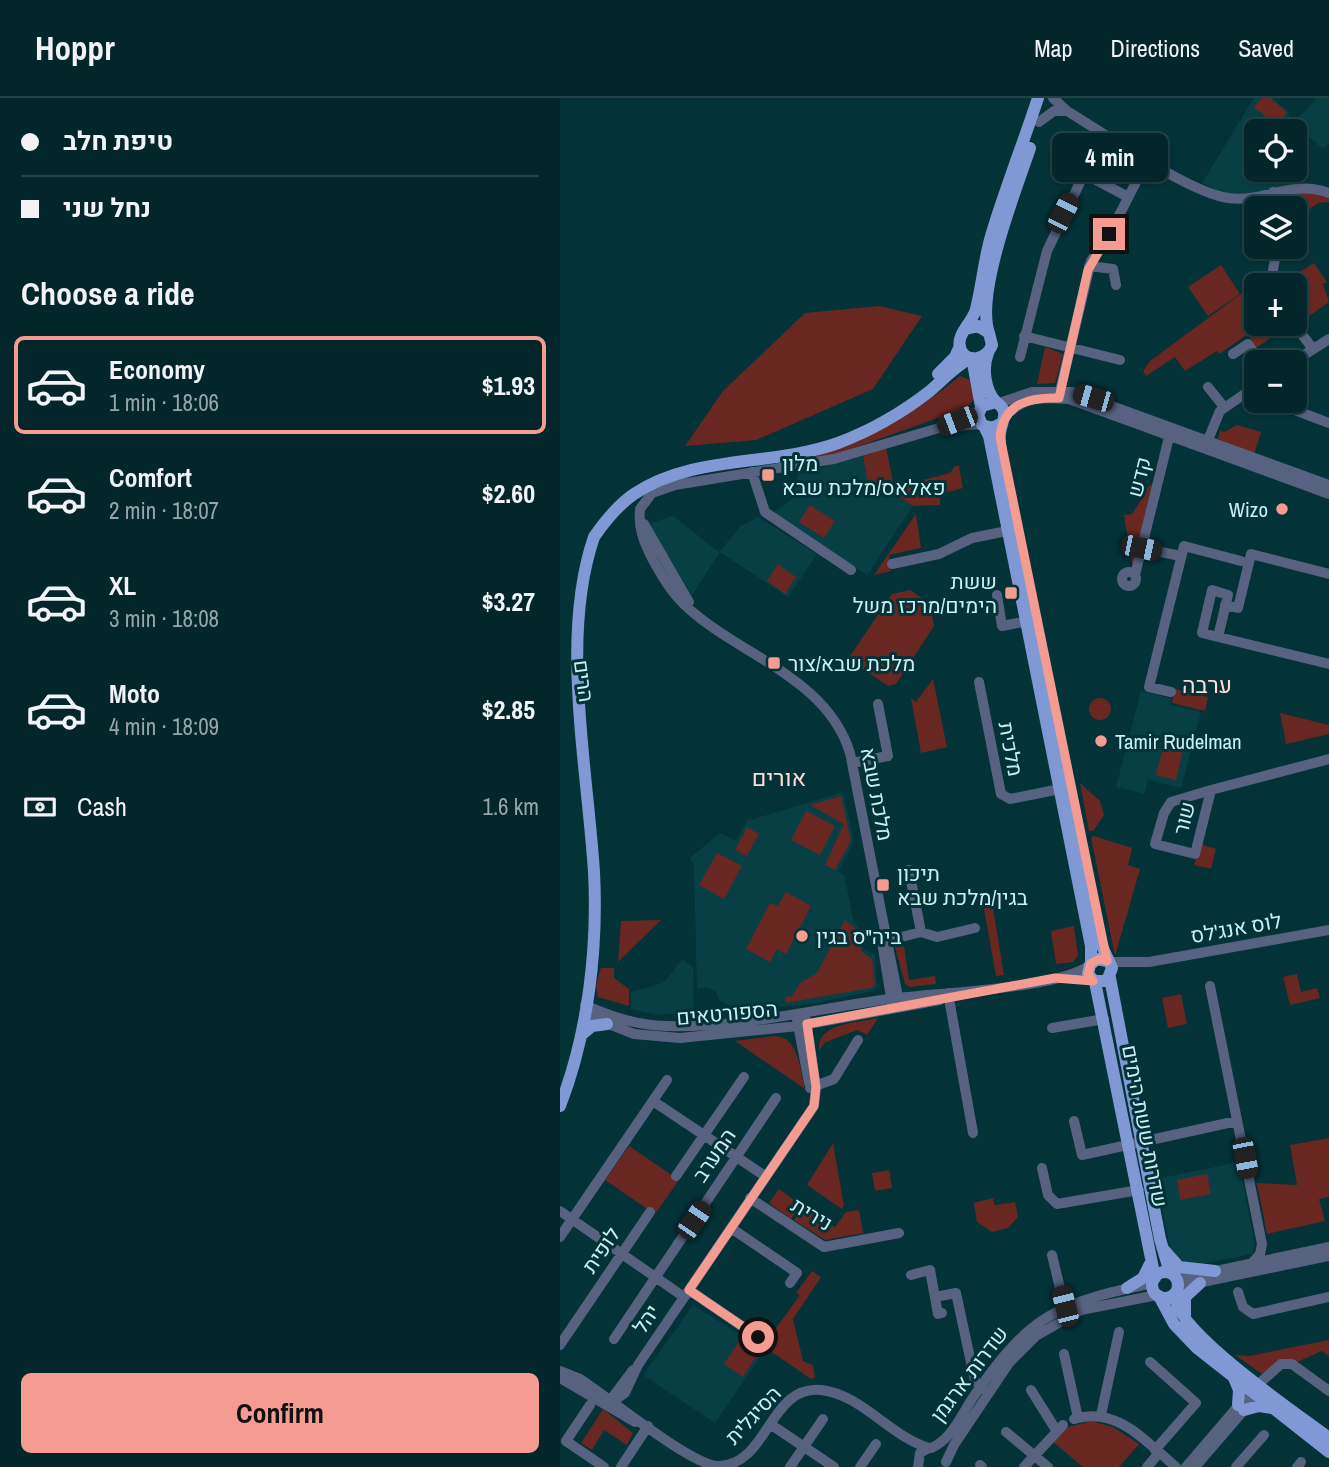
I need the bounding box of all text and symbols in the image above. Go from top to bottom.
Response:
text: Hoppr [35,26,115,70]
text: Map [1034,32,1072,64]
text: Directions [1110,32,1200,64]
text: Saved [1238,32,1294,64]
map controls [1244,119,1307,413]
button: locate [1244,119,1307,182]
text: טיפת חלב [63,123,173,158]
callout: 4 min [1051,132,1167,181]
text: 4 min [1085,142,1135,173]
text: נחל שני [63,190,151,225]
car [1045,190,1082,236]
button: layers [1244,196,1307,259]
route end [1093,218,1125,250]
text: Choose a ride [21,272,195,315]
button: + [1244,273,1307,336]
button: − [1244,350,1307,413]
text: Economy [109,352,205,387]
icon: car [25,354,88,417]
text: $1.93 [482,368,535,403]
car [1070,382,1117,414]
text: 1 min · 18:06 [109,387,219,418]
car [934,404,981,438]
place label: מלון פאלאס/מלכת שבא [782,449,946,502]
street label: קדש [1120,454,1158,500]
text: Comfort [109,460,192,495]
icon: car [25,462,88,525]
marker: מלון פאלאס/מלכת שבא [760,467,776,483]
text: $2.60 [482,476,535,511]
text: 2 min · 18:07 [109,495,219,526]
place label: Wizo [1229,495,1268,524]
marker: Wizo [1274,501,1290,517]
car [1119,533,1164,563]
place label: ששת הימים/מרכז משל [853,567,997,620]
text: XL [109,568,136,603]
icon: car [25,570,88,633]
text: $3.27 [482,584,535,619]
marker: ששת הימים/מרכז משל [1003,585,1019,601]
text: 3 min · 18:08 [109,603,219,634]
place label: מלכת שבא/צור [788,649,915,678]
marker: מלכת שבא/צור [766,655,782,671]
street label: הרים [567,658,601,704]
district label: ערבה [1182,669,1232,700]
text: Moto [109,676,160,711]
icon: car [25,678,88,741]
text: $2.85 [482,692,535,727]
text: 4 min · 18:09 [109,711,219,742]
street label: מלכית [992,719,1030,779]
place label: Tamir Rudelman [1115,727,1242,756]
marker: Tamir Rudelman [1093,733,1109,749]
street label: מלכת שבא [854,745,900,843]
district label: אורים [752,762,806,793]
icon: cash [21,788,59,826]
text: Cash [77,789,127,824]
text: 1.6 km [482,791,539,822]
street label: שור [1166,798,1202,838]
place label: תיכון בגין/מלכת שבא [897,859,1028,912]
marker: תיכון בגין/מלכת שבא [875,877,891,893]
street label: לוס אנג'לס [1188,906,1284,950]
place label: ביה"ס בגין [816,922,902,951]
marker: ביה"ס בגין [794,928,810,944]
street label: הספורטאים [675,994,779,1032]
street label: שדרות ששת הימים [1115,1042,1175,1210]
street label: המערב [685,1122,743,1188]
car [1231,1135,1260,1181]
street label: נירית [786,1190,838,1238]
car [674,1197,715,1243]
street label: לופית [575,1221,627,1279]
car [1050,1283,1081,1329]
street label: יהל [626,1299,666,1339]
street label: שדרות ארגמן [923,1320,1015,1428]
route start [742,1321,774,1353]
button: Confirm [21,1373,539,1453]
street label: הסיגלית [718,1379,788,1451]

